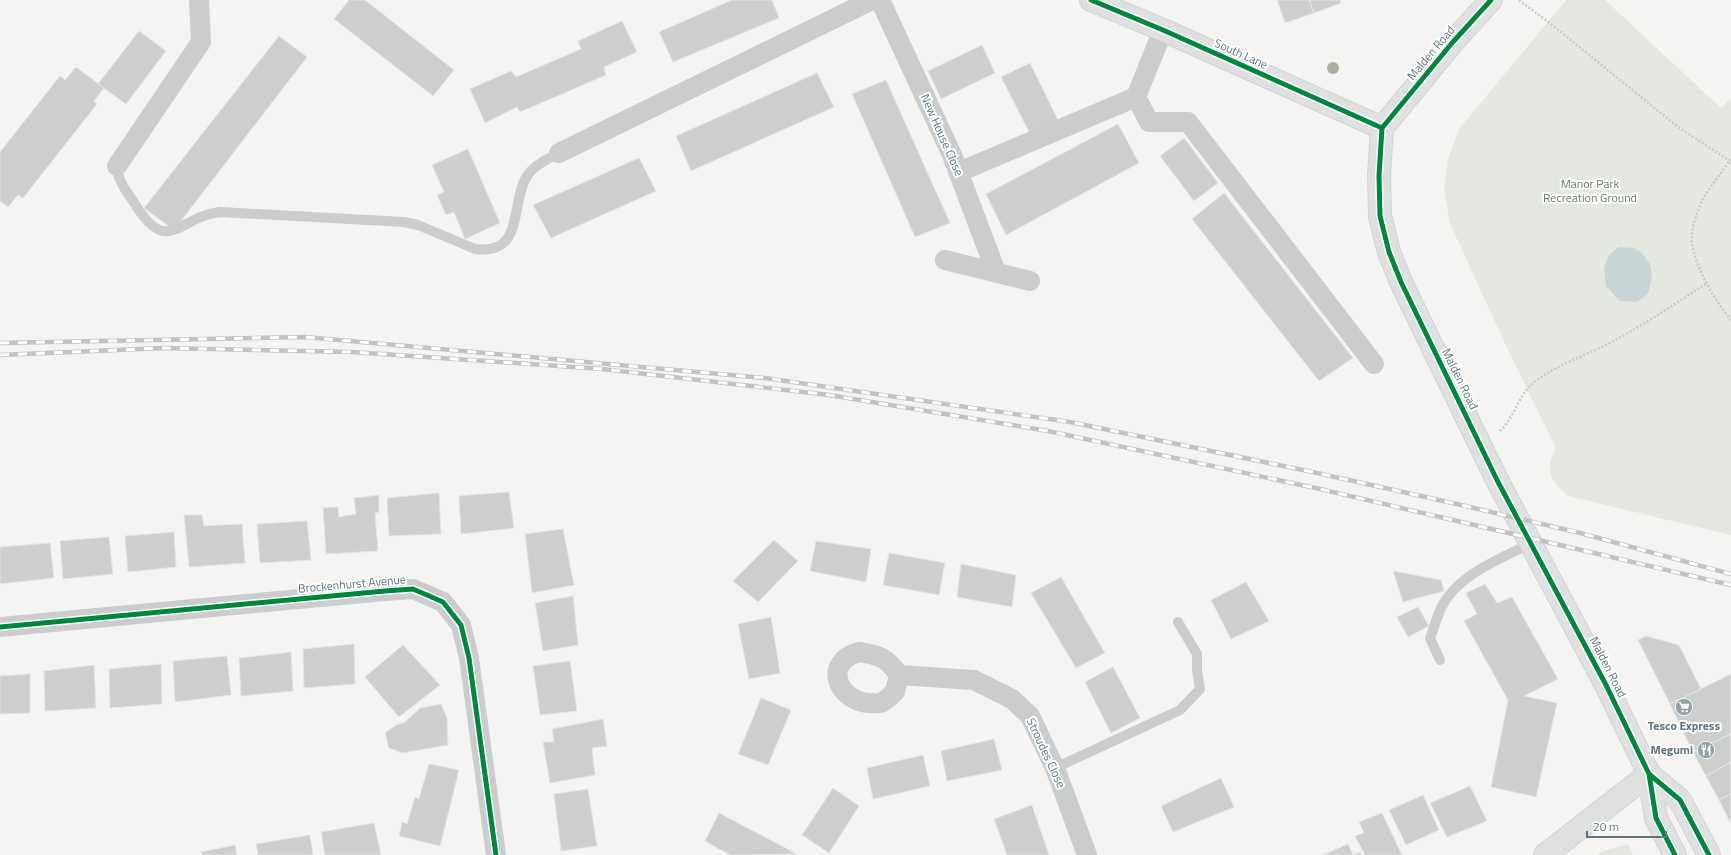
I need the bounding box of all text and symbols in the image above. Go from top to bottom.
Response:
street label: Malden Road [1402,21,1459,84]
street label: South Lane [1211,33,1271,74]
street label: New House Close [916,91,969,179]
park label: Manor Park Recreation Ground [1543,174,1637,207]
street label: Malden Road [1437,345,1484,413]
street label: Brockenhurst Avenue [297,569,407,598]
street label: Malden Road [1585,633,1632,701]
supermarket icon: Tesco Express [1674,697,1694,717]
street label: Stroudes Close [1022,715,1071,791]
place label: Tesco Express [1648,716,1721,735]
place label: Megumi [1650,740,1693,759]
restaurant icon: Megumi [1696,740,1716,760]
scale bar [1587,813,1666,839]
text: 20 m [1593,817,1619,836]

